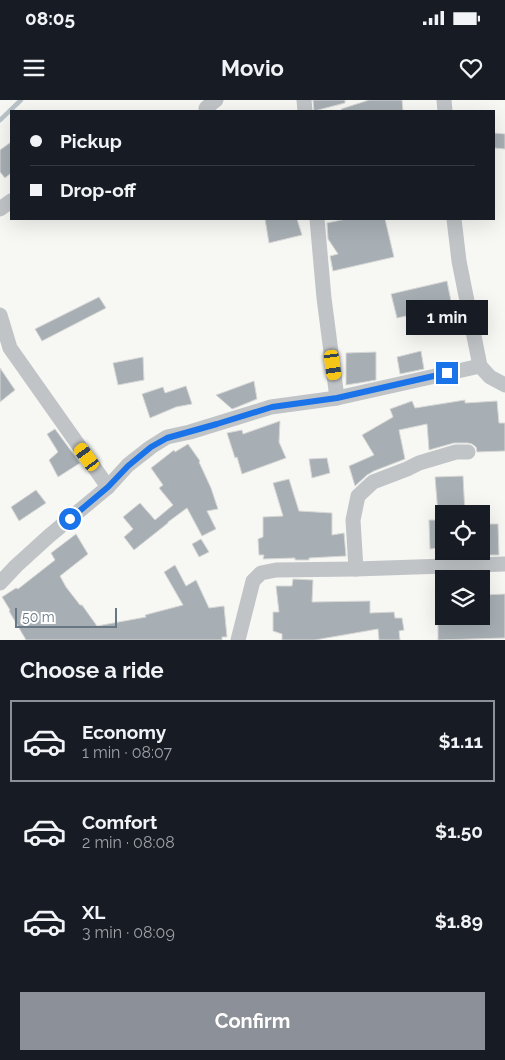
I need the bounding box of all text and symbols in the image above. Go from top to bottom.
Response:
text: 08:05 [25,7,75,29]
icon: menu [20,54,48,82]
icon: heart [457,54,485,82]
text: Movio [221,55,284,81]
text: Pickup [60,130,122,152]
text: Drop-off [60,179,136,201]
callout: 1 min [406,300,488,336]
text: 1 min [427,308,467,327]
car [323,349,342,381]
route end [436,362,458,384]
car [72,440,101,474]
map controls [435,505,490,625]
button: locate [435,505,490,560]
route start [59,508,81,530]
button: layers [435,570,490,625]
scale bar [15,605,118,628]
text: 50 m [22,609,55,625]
text: Choose a ride [20,657,164,683]
icon: car [22,719,67,764]
text: Economy [82,721,166,743]
text: $1.11 [439,730,483,752]
text: 1 min · 08:07 [82,743,172,762]
icon: car [22,809,67,854]
text: Comfort [82,811,157,833]
text: $1.50 [435,820,483,842]
text: 2 min · 08:08 [82,833,175,852]
icon: car [22,899,67,944]
text: XL [82,901,105,923]
text: $1.89 [435,910,483,932]
text: 3 min · 08:09 [82,923,175,942]
button: Confirm [20,992,485,1050]

